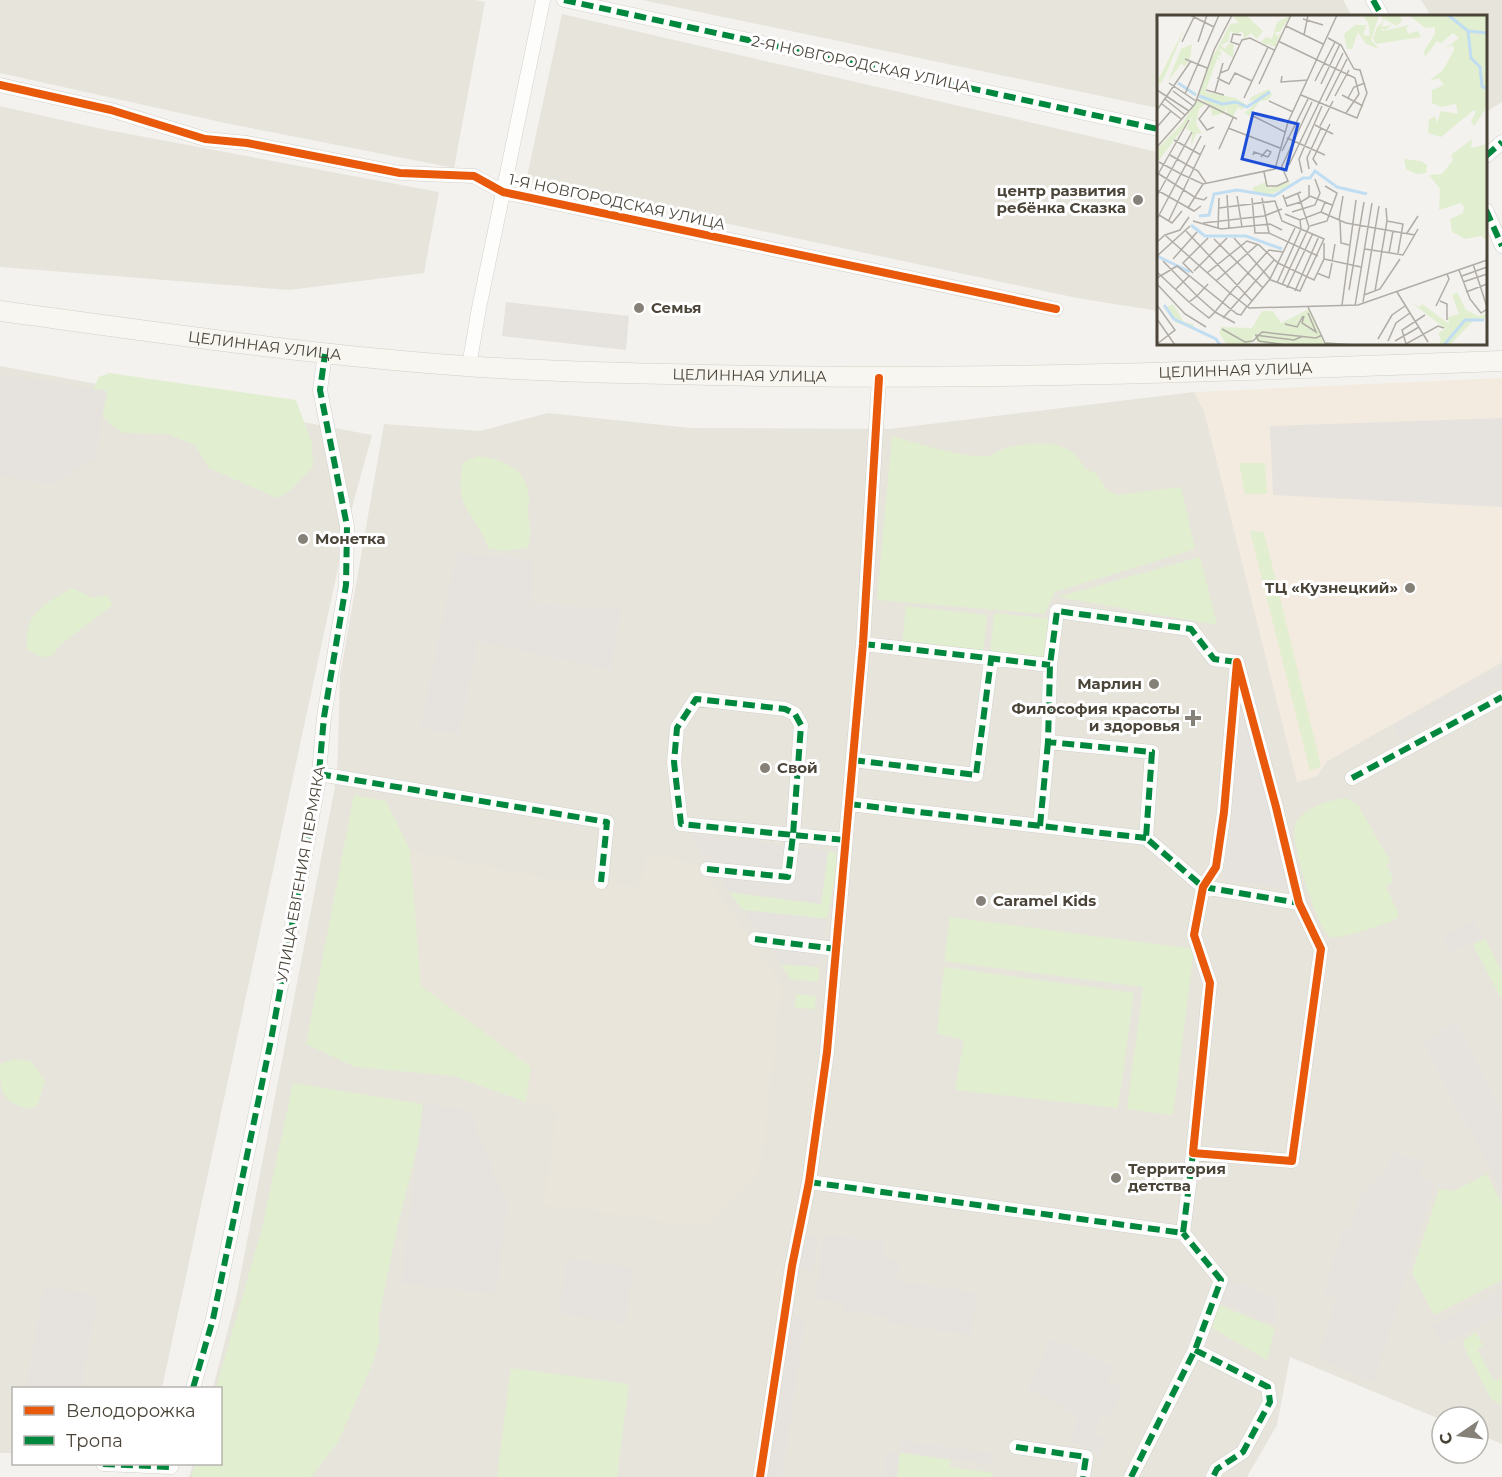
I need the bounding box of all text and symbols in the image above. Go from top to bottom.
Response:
inset map [1157,15,1487,345]
street label: 2-Я НОВГОРОДСКАЯ УЛИЦА [750,31,973,96]
street label: 1-Я НОВГОРОДСКАЯ УЛИЦА [507,169,727,234]
place label: центр развития ребёнка Сказка [997,181,1126,217]
marker: центр развития ребёнка Сказка [1131,193,1145,207]
place label: Семья [651,298,701,317]
marker: Семья [632,301,646,315]
street label: ЦЕЛИННАЯ УЛИЦА [187,327,342,364]
street label: ЦЕЛИННАЯ УЛИЦА [1158,358,1313,382]
street label: ЦЕЛИННАЯ УЛИЦА [672,364,827,386]
place label: Монетка [315,529,386,548]
marker: Монетка [296,532,310,546]
place label: ТЦ «Кузнецкий» [1265,578,1398,597]
marker: ТЦ «Кузнецкий» [1403,581,1417,595]
place label: Марлин [1077,674,1142,693]
marker: Марлин [1147,677,1161,691]
place label: Философия красоты и здоровья [1012,699,1180,735]
marker: Философия красоты и здоровья [1184,709,1202,727]
place label: Свой [777,758,818,777]
marker: Свой [758,761,772,775]
street label: УЛИЦА ЕВГЕНИЯ ПЕРМЯКА [272,764,329,984]
place label: Caramel Kids [993,891,1096,910]
marker: Caramel Kids [974,894,988,908]
place label: Территория детства [1128,1159,1226,1195]
marker: Территория детства [1109,1171,1123,1185]
legend [12,1387,222,1465]
text: Велодорожка [66,1400,195,1422]
north arrow [1430,1405,1490,1465]
text: Тропа [66,1430,123,1452]
text: С [1435,1430,1457,1446]

